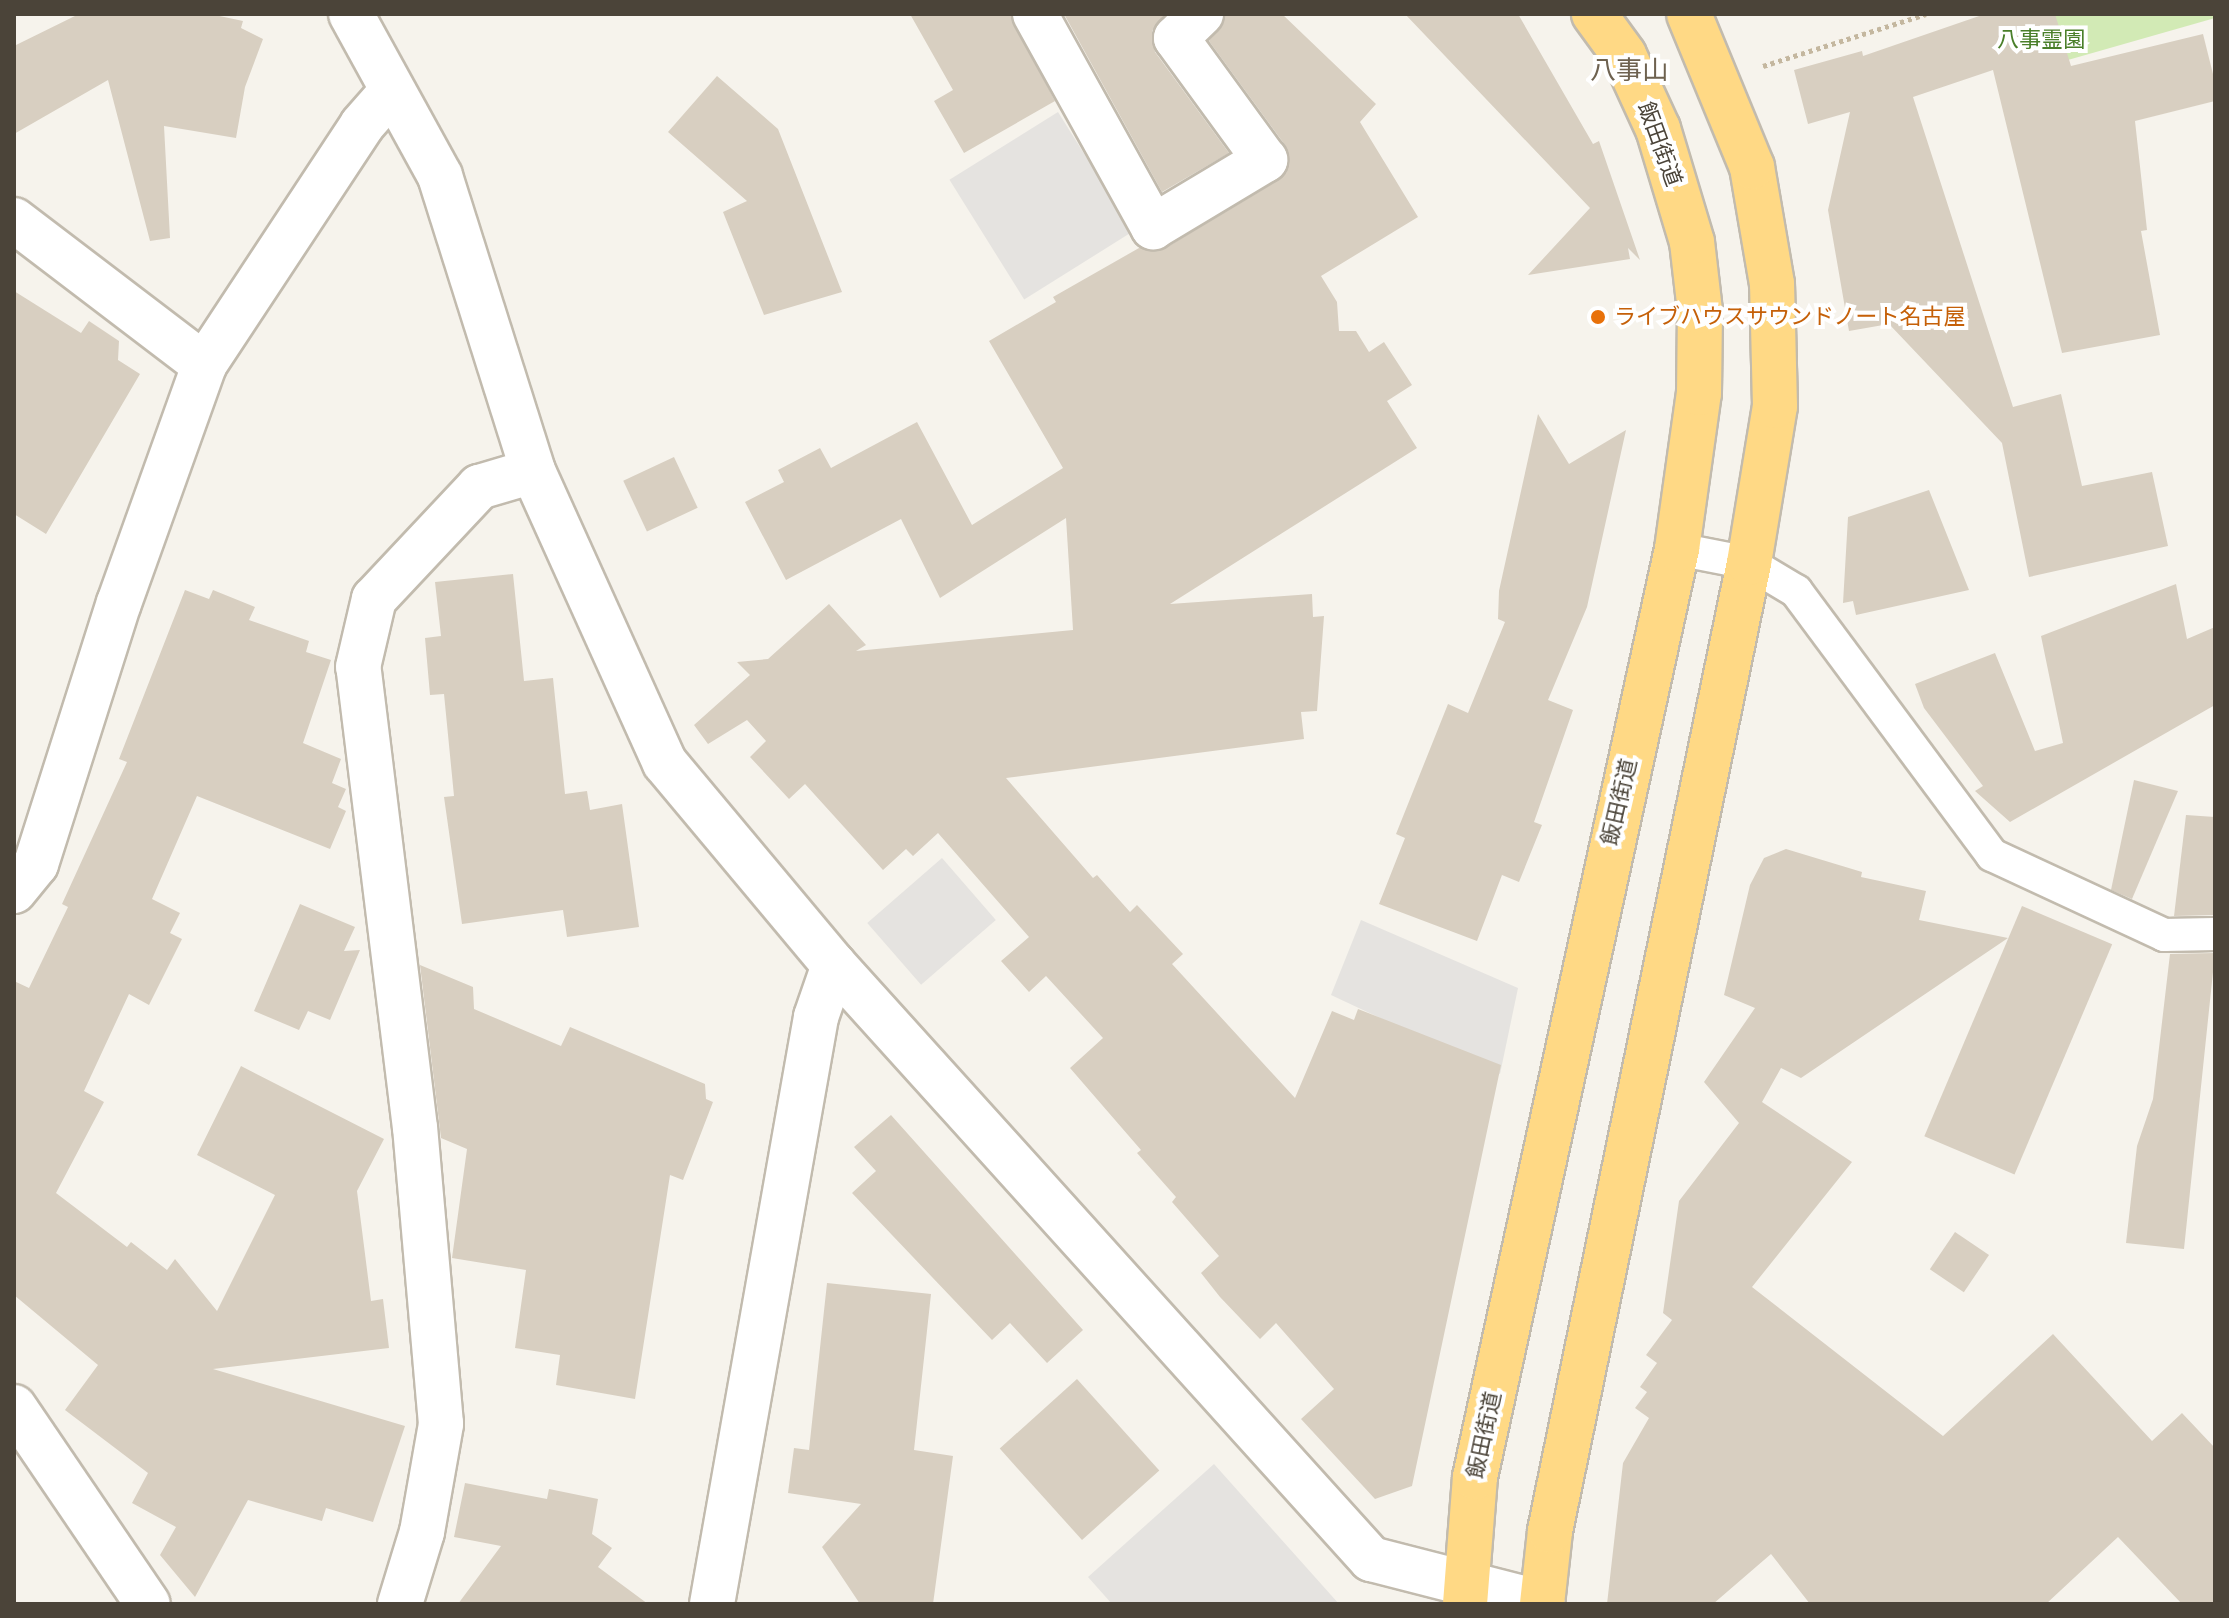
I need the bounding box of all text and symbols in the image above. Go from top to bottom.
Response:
park label: 八事霊園 [1997,27,2085,53]
district label: 八事山 [1590,54,1668,86]
street label: 飯田街道 [1633,98,1687,190]
place label: ライブハウスサウンドノート名古屋 [1614,304,1966,330]
marker: ライブハウスサウンドノート名古屋 [1589,308,1607,326]
street label: 飯田街道 [1596,756,1642,848]
street label: 飯田街道 [1462,1389,1506,1481]

